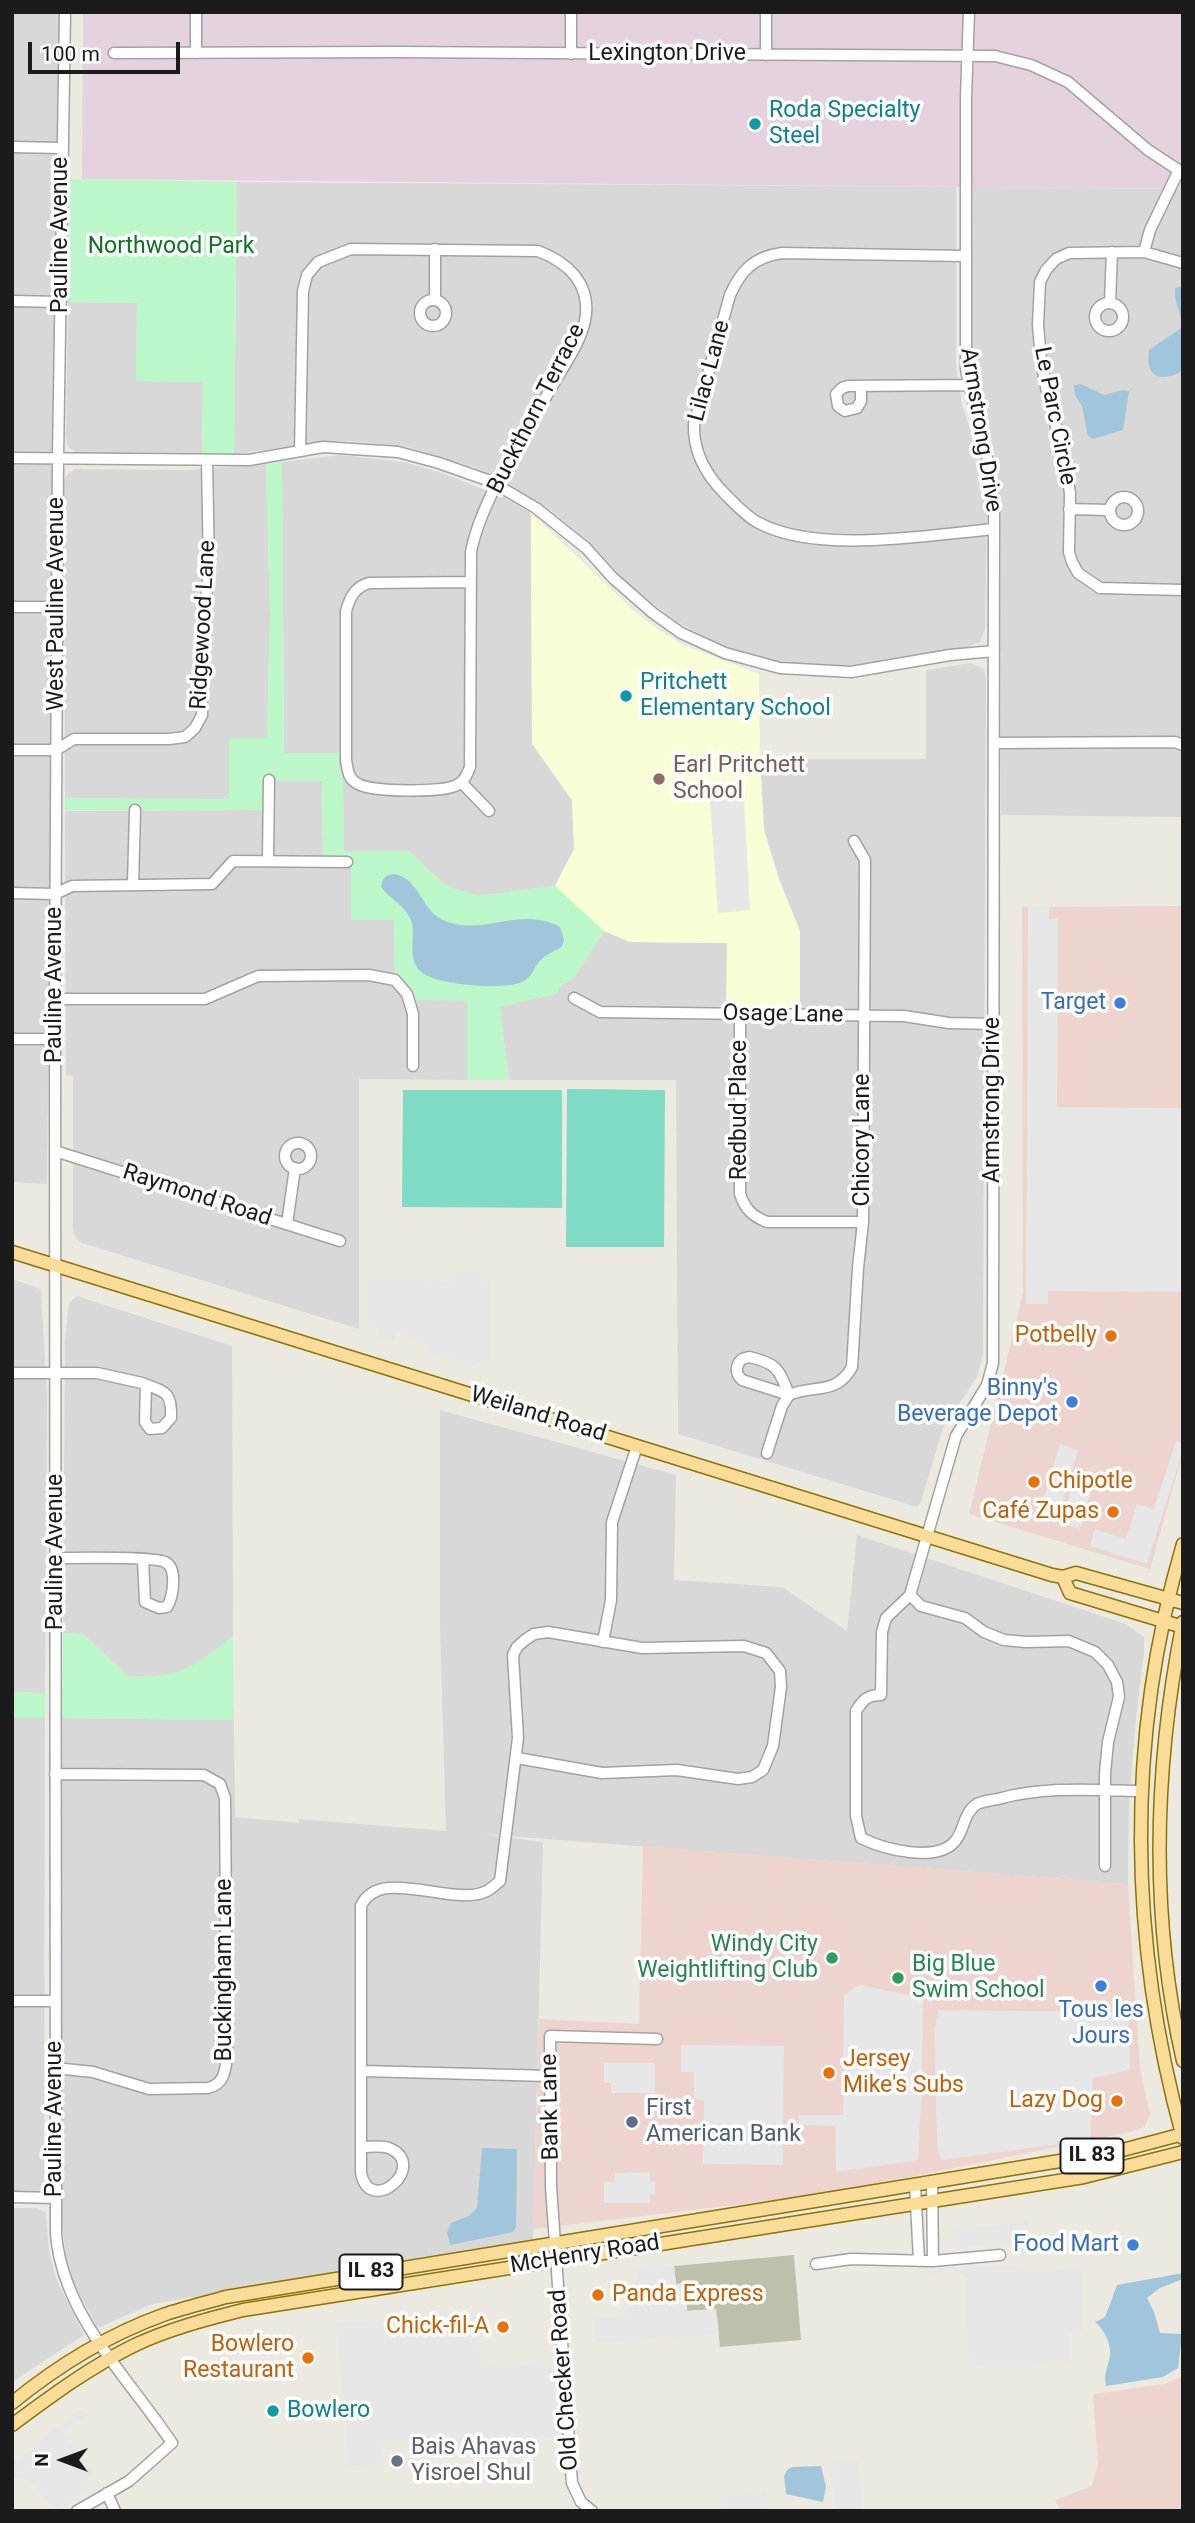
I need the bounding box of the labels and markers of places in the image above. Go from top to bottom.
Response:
place label: Roda Specialty Steel [769,97,920,151]
marker: Roda Specialty Steel [747,116,763,132]
place label: Pritchett Elementary School [640,669,831,723]
marker: Pritchett Elementary School [618,688,634,704]
place label: Earl Pritchett School [673,752,805,806]
marker: Earl Pritchett School [651,771,667,787]
place label: Target [1041,989,1106,1017]
marker: Target [1112,995,1128,1011]
place label: Potbelly [1015,1322,1097,1350]
marker: Potbelly [1103,1328,1119,1344]
place label: Binny's Beverage Depot [897,1375,1058,1429]
marker: Binny's Beverage Depot [1064,1394,1080,1410]
place label: Chipotle [1048,1468,1133,1496]
marker: Chipotle [1026,1474,1042,1490]
place label: Café Zupas [982,1498,1099,1526]
marker: Café Zupas [1105,1504,1121,1520]
place label: Windy City Weightlifting Club [637,1931,818,1985]
marker: Windy City Weightlifting Club [824,1950,840,1966]
place label: Big Blue Swim School [912,1951,1045,2005]
marker: Big Blue Swim School [890,1970,906,1986]
marker: Tous les Jours [1093,1978,1109,1994]
place label: Tous les Jours [1058,1997,1144,2051]
place label: Jersey Mike's Subs [843,2046,964,2100]
marker: Jersey Mike's Subs [821,2065,837,2081]
place label: Lazy Dog [1009,2087,1103,2115]
marker: Lazy Dog [1109,2093,1125,2109]
place label: First American Bank [646,2095,801,2149]
marker: First American Bank [624,2114,640,2130]
place label: Food Mart [1013,2231,1119,2259]
marker: Food Mart [1125,2237,1141,2253]
place label: Panda Express [612,2281,764,2309]
marker: Panda Express [590,2287,606,2303]
place label: Chick-fil-A [386,2313,489,2341]
marker: Chick-fil-A [495,2319,511,2335]
place label: Bowlero Restaurant [183,2331,294,2385]
marker: Bowlero Restaurant [300,2350,316,2366]
place label: Bowlero [287,2397,370,2425]
marker: Bowlero [265,2403,281,2419]
place label: Bais Ahavas Yisroel Shul [411,2434,536,2488]
marker: Bais Ahavas Yisroel Shul [389,2453,405,2469]

